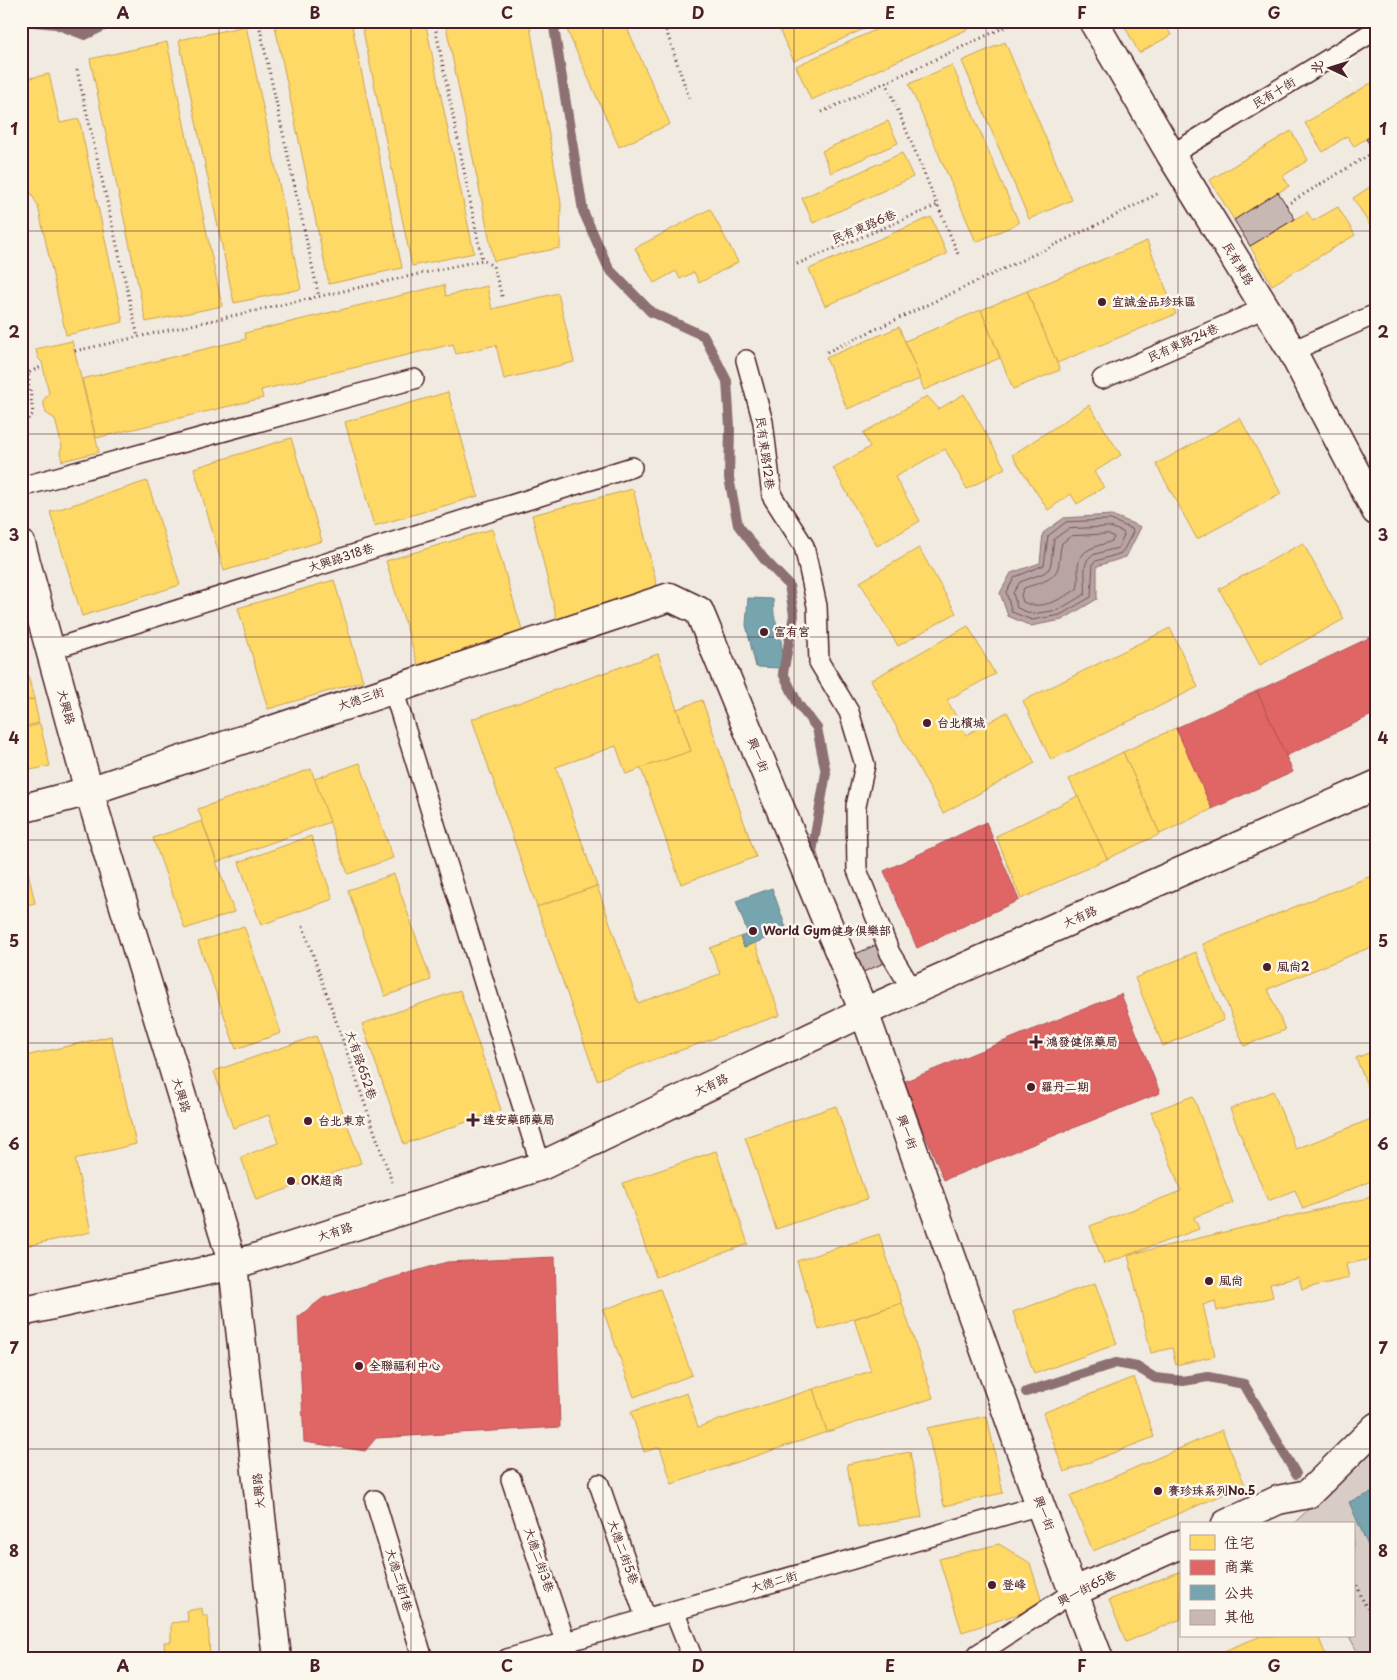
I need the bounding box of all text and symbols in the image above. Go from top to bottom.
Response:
text: A [117,0,130,24]
text: B [310,0,321,24]
text: C [501,0,513,24]
text: D [692,0,704,24]
text: E [885,0,895,24]
text: F [1077,0,1087,24]
text: G [1267,0,1281,24]
north arrow [1304,42,1354,92]
text: 北 [1306,59,1327,75]
street label: 民有十街 [1248,72,1299,112]
text: 1 [10,116,18,140]
text: 1 [1379,116,1387,140]
street label: 民有東路6巷 [829,204,899,248]
street label: 民有東路 [1219,238,1259,289]
place label: 宜誠金品珍珠區 [1112,292,1196,310]
marker: 宜誠金品珍珠區 [1096,296,1108,308]
street label: 民有東路24巷 [1144,318,1221,366]
text: 2 [8,319,20,343]
text: 2 [1377,319,1389,343]
street label: 民有東路12巷 [752,415,780,491]
text: 3 [9,522,19,546]
text: 3 [1378,522,1388,546]
street label: 大興路318巷 [306,538,376,576]
place label: 富有宮 [774,622,810,640]
marker: 富有宮 [758,626,770,638]
street label: 大德三街 [335,682,386,714]
street label: 大興路 [54,687,80,726]
place label: 台北檳城 [937,713,985,731]
marker: 台北檳城 [921,717,933,729]
text: 4 [9,725,20,749]
text: 4 [1378,725,1389,749]
street label: 興一街 [744,735,774,775]
street label: 大有路 [1059,901,1100,932]
place label: World Gym健身俱樂部 [763,921,891,939]
marker: World Gym健身俱樂部 [747,925,759,937]
text: 5 [9,928,19,952]
text: 5 [1378,928,1388,952]
place label: 風尚2 [1277,957,1310,975]
marker: 風尚2 [1261,961,1273,973]
street label: 大有路652巷 [342,1028,382,1102]
place label: 鴻發健保藥局 [1046,1032,1118,1050]
marker: 鴻發健保藥局 [1030,1036,1042,1048]
street label: 大有路 [690,1068,731,1100]
street label: 大興路 [168,1075,196,1115]
place label: 羅丹二期 [1041,1077,1089,1095]
marker: 羅丹二期 [1025,1081,1037,1093]
place label: 達安藥師藥局 [483,1110,555,1128]
place label: 台北東京 [318,1111,366,1129]
street label: 興一街 [893,1112,923,1152]
marker: 達安藥師藥局 [467,1114,479,1126]
marker: 台北東京 [302,1115,314,1127]
text: 6 [8,1131,20,1155]
text: 6 [1377,1131,1389,1155]
place label: OK超商 [301,1171,344,1189]
marker: OK超商 [285,1175,297,1187]
street label: 大有路 [315,1217,355,1245]
place label: 風尚 [1219,1271,1243,1289]
marker: 風尚 [1203,1275,1215,1287]
text: 7 [9,1335,19,1359]
text: 7 [1378,1335,1388,1359]
place label: 全聯福利中心 [369,1356,441,1374]
marker: 全聯福利中心 [353,1360,365,1372]
street label: 大興路 [247,1472,269,1510]
place label: 賽珍珠系列No.5 [1168,1481,1256,1499]
marker: 賽珍珠系列No.5 [1152,1485,1164,1497]
street label: 興一街 [1030,1493,1060,1533]
street label: 大德二街5巷 [604,1517,644,1587]
legend [1180,1522,1354,1638]
street label: 大德二街3巷 [520,1525,560,1595]
text: 住宅 [1224,1530,1254,1553]
text: 8 [9,1538,19,1562]
text: 8 [1378,1538,1388,1562]
street label: 大德二街1巷 [382,1546,418,1614]
text: 商業 [1224,1554,1254,1577]
street label: 興一街65巷 [1054,1565,1119,1610]
street label: 大德二街 [748,1566,799,1596]
place label: 登峰 [1002,1575,1026,1593]
marker: 登峰 [986,1579,998,1591]
text: 公共 [1224,1580,1254,1603]
text: 其他 [1224,1604,1254,1627]
text: A [117,1653,130,1677]
text: B [310,1653,321,1677]
text: C [501,1653,513,1677]
text: D [692,1653,704,1677]
text: E [885,1653,895,1677]
text: F [1077,1653,1087,1677]
text: G [1267,1653,1281,1677]

